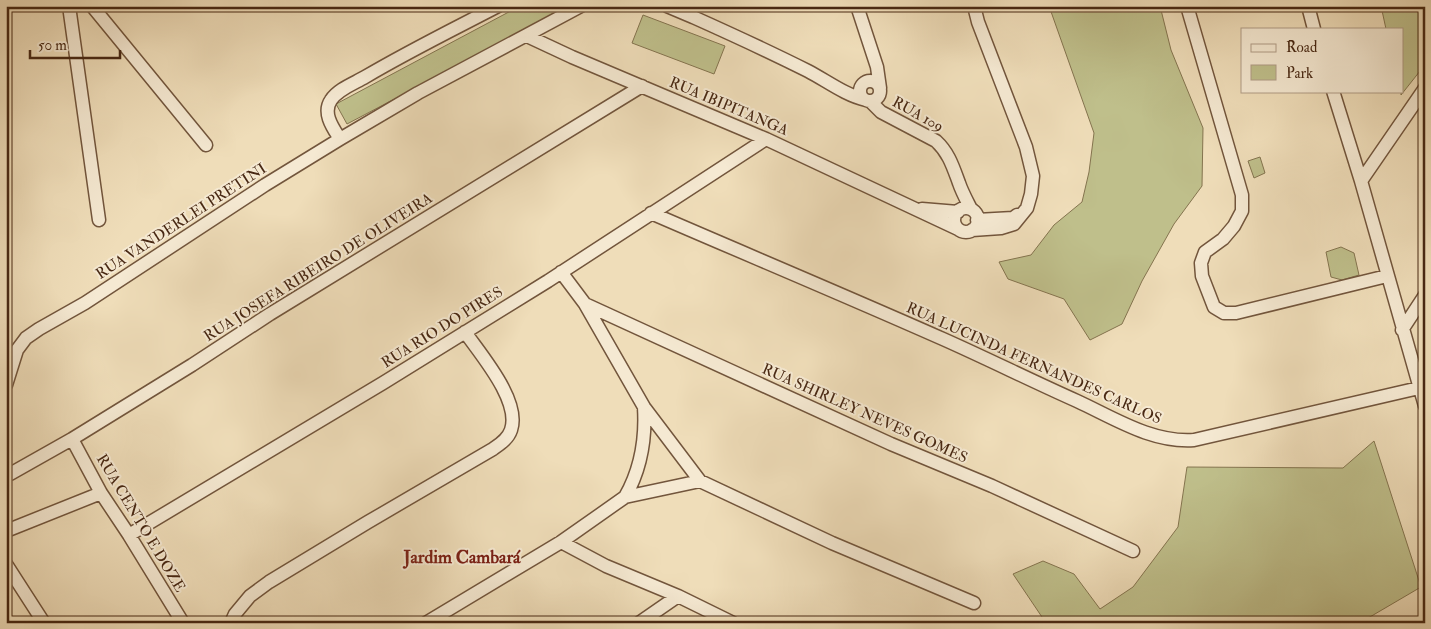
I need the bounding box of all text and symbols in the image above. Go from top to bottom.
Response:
scale bar [30,28,120,60]
legend [1241,28,1404,92]
text: 50 m [38,36,67,55]
text: Road [1286,38,1318,57]
text: Park [1286,64,1313,83]
street label: RUA IBIPITANGA [666,73,792,140]
street label: RUA 109 [889,93,947,136]
street label: RUA VANDERLEI PRETINI [92,159,270,284]
street label: RUA JOSEFA RIBEIRO DE OLIVEIRA [200,189,437,347]
street label: RUA RIO DO PIRES [378,282,506,372]
street label: RUA LUCINDA FERNANDES CARLOS [903,298,1164,429]
street label: RUA SHIRLEY NEVES GOMES [759,359,971,467]
street label: RUA CENTO E DOZE [92,451,189,596]
district label: Jardim Cambará [402,546,521,569]

